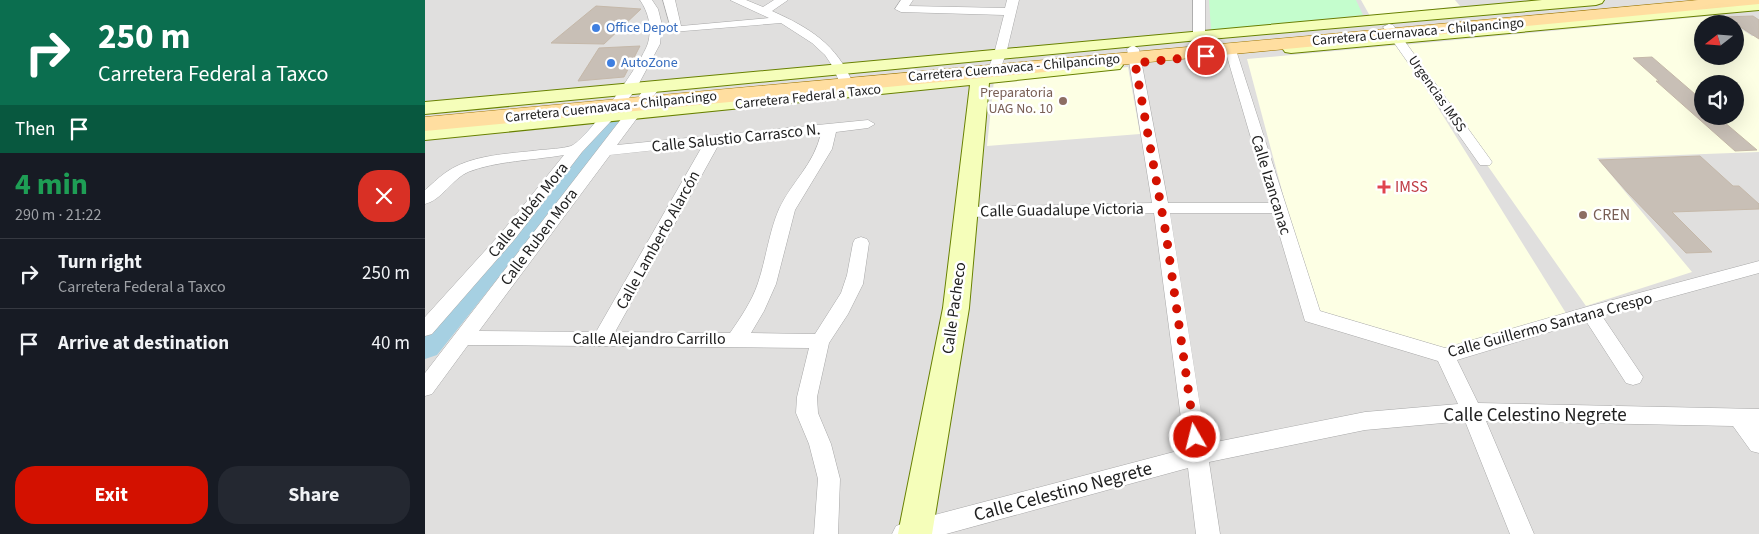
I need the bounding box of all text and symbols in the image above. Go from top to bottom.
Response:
text: 250 m [98,12,190,62]
street label: Carretera Cuernavaca - Chilpancingo [1311,13,1525,51]
north arrow [1694,15,1744,65]
map controls [1694,15,1744,125]
place label: Office Depot [606,18,678,38]
icon: right [15,20,80,85]
marker: Office Depot [590,22,602,34]
pin [1185,35,1227,77]
icon: arrive [1192,42,1220,70]
street label: Carretera Cuernavaca - Chilpancingo [907,49,1121,87]
street label: Urgencias IMSS [1403,52,1471,136]
place label: AutoZone [621,53,678,73]
marker: AutoZone [605,57,617,69]
text: Carretera Federal a Taxco [98,58,329,90]
button: sound [1694,75,1744,125]
street label: Carretera Federal a Taxco [734,79,882,115]
place label: Preparatoria UAG No. 10 [980,83,1053,119]
street label: Carretera Cuernavaca - Chilpancingo [504,86,718,128]
marker: Preparatoria UAG No. 10 [1057,95,1069,107]
icon: arrive [65,115,93,143]
text: Then [15,116,55,143]
street label: Calle Salustio Carrasco N. [651,118,821,158]
street label: Calle Izancanac [1245,132,1297,238]
street label: Calle Rubén Mora [483,158,573,262]
text: 4 min [15,163,88,206]
street label: Calle Lamberto Alarcón [611,167,705,313]
button: close [358,170,410,222]
place label: IMSS [1395,176,1428,198]
marker: IMSS [1377,180,1391,194]
street label: Calle Ruben Mora [495,184,583,290]
street label: Calle Guadalupe Victoria [980,198,1144,222]
text: 290 m · 21:22 [15,204,102,226]
place label: CREN [1593,204,1630,226]
marker: CREN [1577,209,1589,221]
text: Turn right [58,249,142,276]
icon: right [15,260,43,288]
text: 250 m [362,260,410,287]
street label: Calle Pacheco [937,261,971,355]
text: Carretera Federal a Taxco [58,276,226,298]
street label: Calle Guillermo Santana Crespo [1445,287,1655,363]
street label: Calle Alejandro Carrillo [572,328,726,350]
icon: arrive [15,330,43,358]
text: Arrive at destination [58,330,229,357]
text: 40 m [372,330,410,357]
street label: Calle Celestino Negrete [1443,402,1627,429]
position arrow [1168,410,1220,462]
street label: Calle Celestino Negrete [971,455,1155,529]
button: Exit [15,466,208,524]
button: Share [218,466,410,524]

